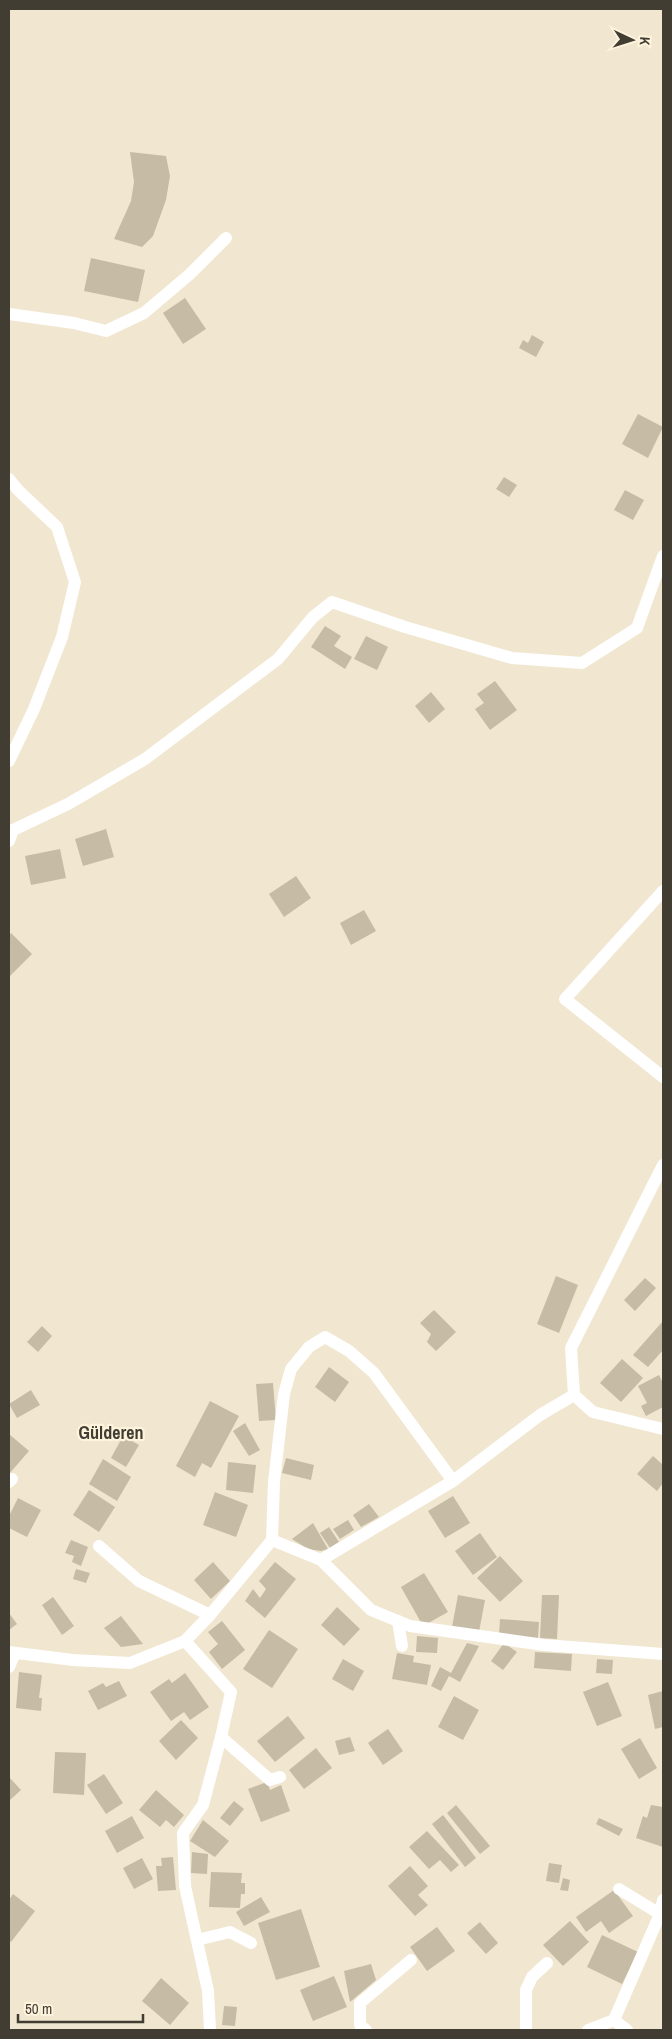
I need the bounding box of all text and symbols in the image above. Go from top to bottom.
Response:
north arrow [607,15,657,65]
text: K [636,36,654,46]
district label: Gülderen [79,1420,143,1445]
scale bar [18,1992,142,2024]
text: 50 m [25,1998,52,2019]

